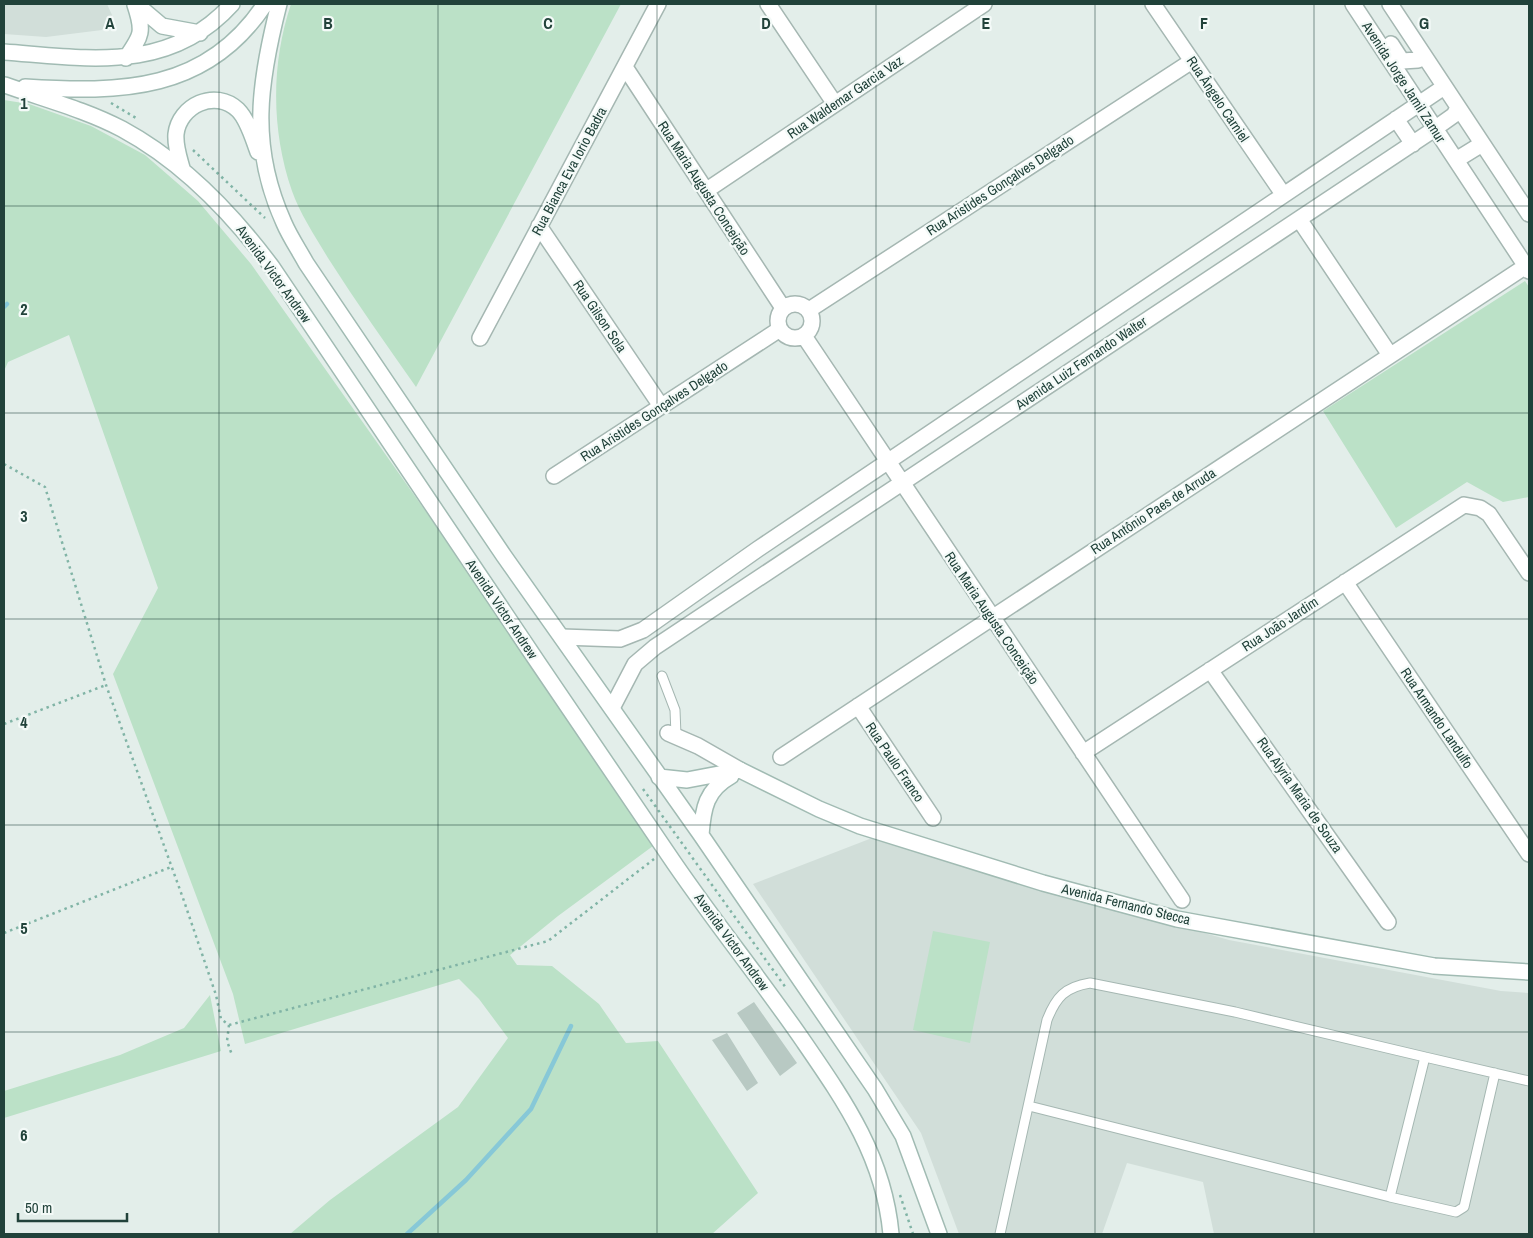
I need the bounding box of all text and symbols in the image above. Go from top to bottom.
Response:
text: A [105,12,115,34]
text: B [323,12,333,34]
text: C [543,12,553,34]
text: D [761,12,771,34]
text: E [982,12,991,34]
text: F [1200,12,1208,34]
text: G [1419,12,1429,34]
street label: Avenida Jorge Jamil Zamur [1358,17,1450,146]
street label: Rua Waldemar Garcia Vaz [784,51,907,142]
street label: Rua Ângelo Carniel [1183,53,1253,145]
text: 1 [20,92,28,114]
street label: Rua Bianca Eva Iorio Badra [527,103,611,238]
street label: Rua Maria Augusta Conceição [654,118,754,258]
street label: Rua Aristides Gonçalves Delgado [923,131,1077,239]
street label: Avenida Victor Andrew [232,221,316,327]
street label: Rua Gilson Sola [569,276,631,356]
text: 2 [20,298,28,320]
street label: Avenida Luiz Fernando Walter [1011,312,1150,414]
street label: Rua Aristides Gonçalves Delgado [577,357,731,465]
street label: Rua Antônio Paes de Arruda [1087,463,1219,558]
text: 3 [20,505,28,527]
street label: Rua Maria Augusta Conceição [941,548,1043,688]
street label: Avenida Victor Andrew [461,555,542,663]
street label: Rua João Jardim [1238,593,1322,655]
street label: Rua Armando Landulfo [1397,664,1477,772]
text: 4 [20,711,28,733]
street label: Rua Paulo Franco [862,719,928,805]
street label: Rua Alyria Maria de Souza [1253,734,1347,857]
street label: Avenida Fernando Stecca [1059,879,1193,929]
street label: Avenida Victor Andrew [690,889,774,995]
text: 5 [20,917,28,939]
text: 6 [20,1124,28,1146]
scale bar [18,1190,126,1222]
text: 50 m [25,1197,52,1218]

